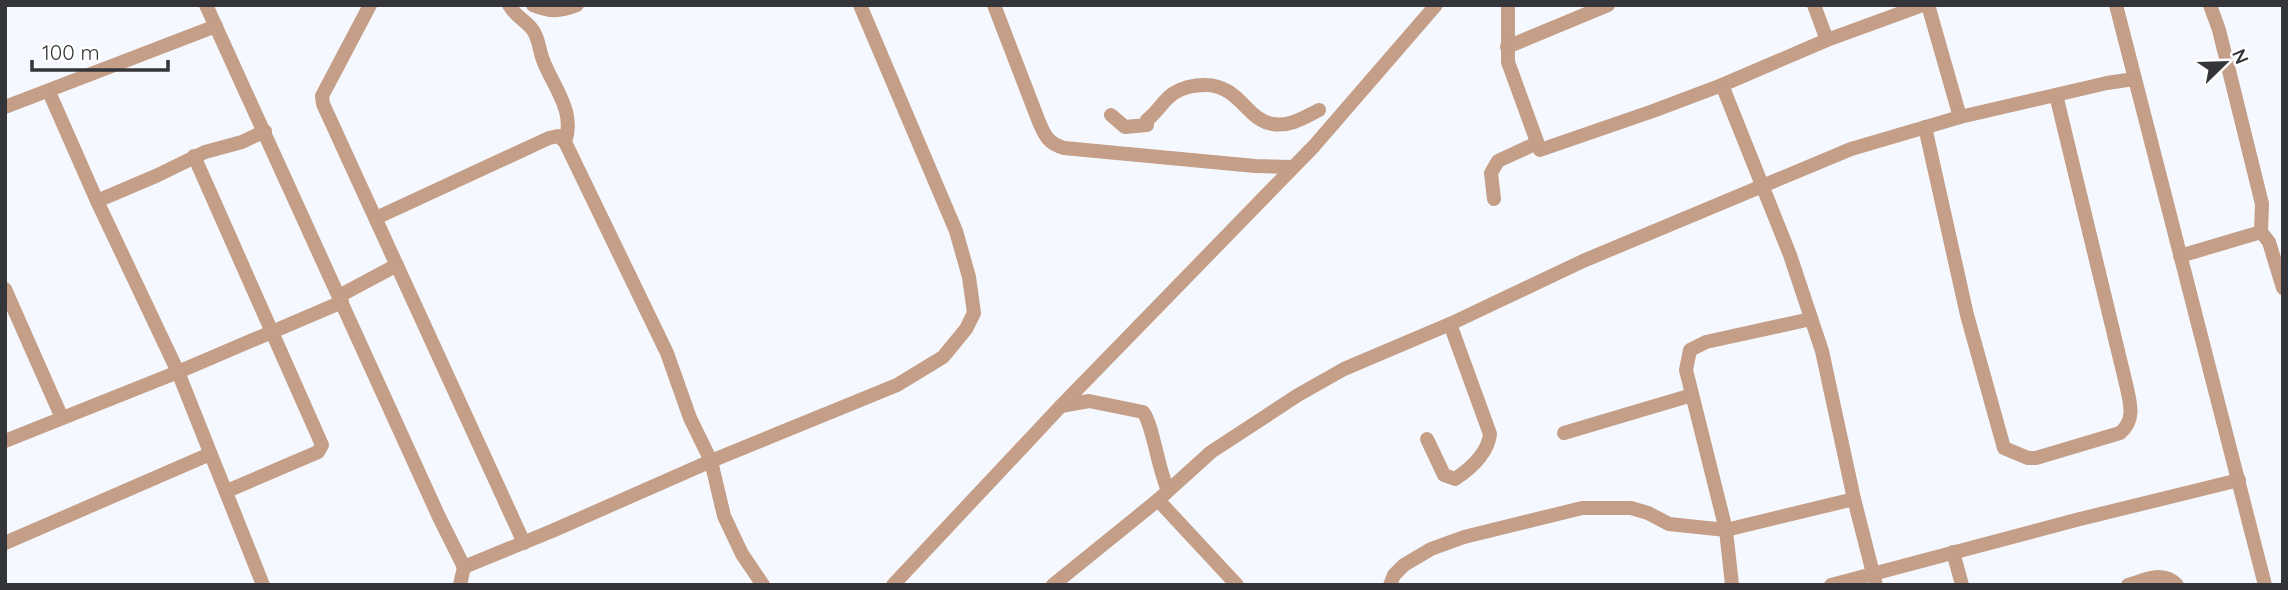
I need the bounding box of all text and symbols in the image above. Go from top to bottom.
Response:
scale bar [32,28,168,72]
north arrow [2190,28,2260,98]
text: 100 m [42,39,100,65]
text: N [2227,45,2254,67]

